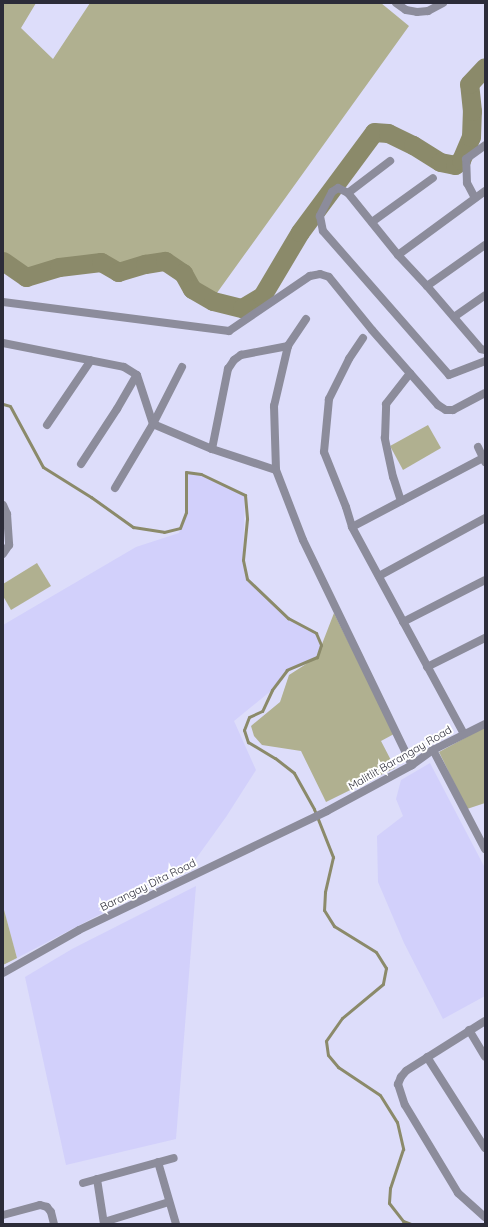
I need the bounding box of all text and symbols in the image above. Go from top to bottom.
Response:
street label: Malitlit Barangay Road [346,723,454,793]
street label: Barangay Dita Road [98,856,198,914]

